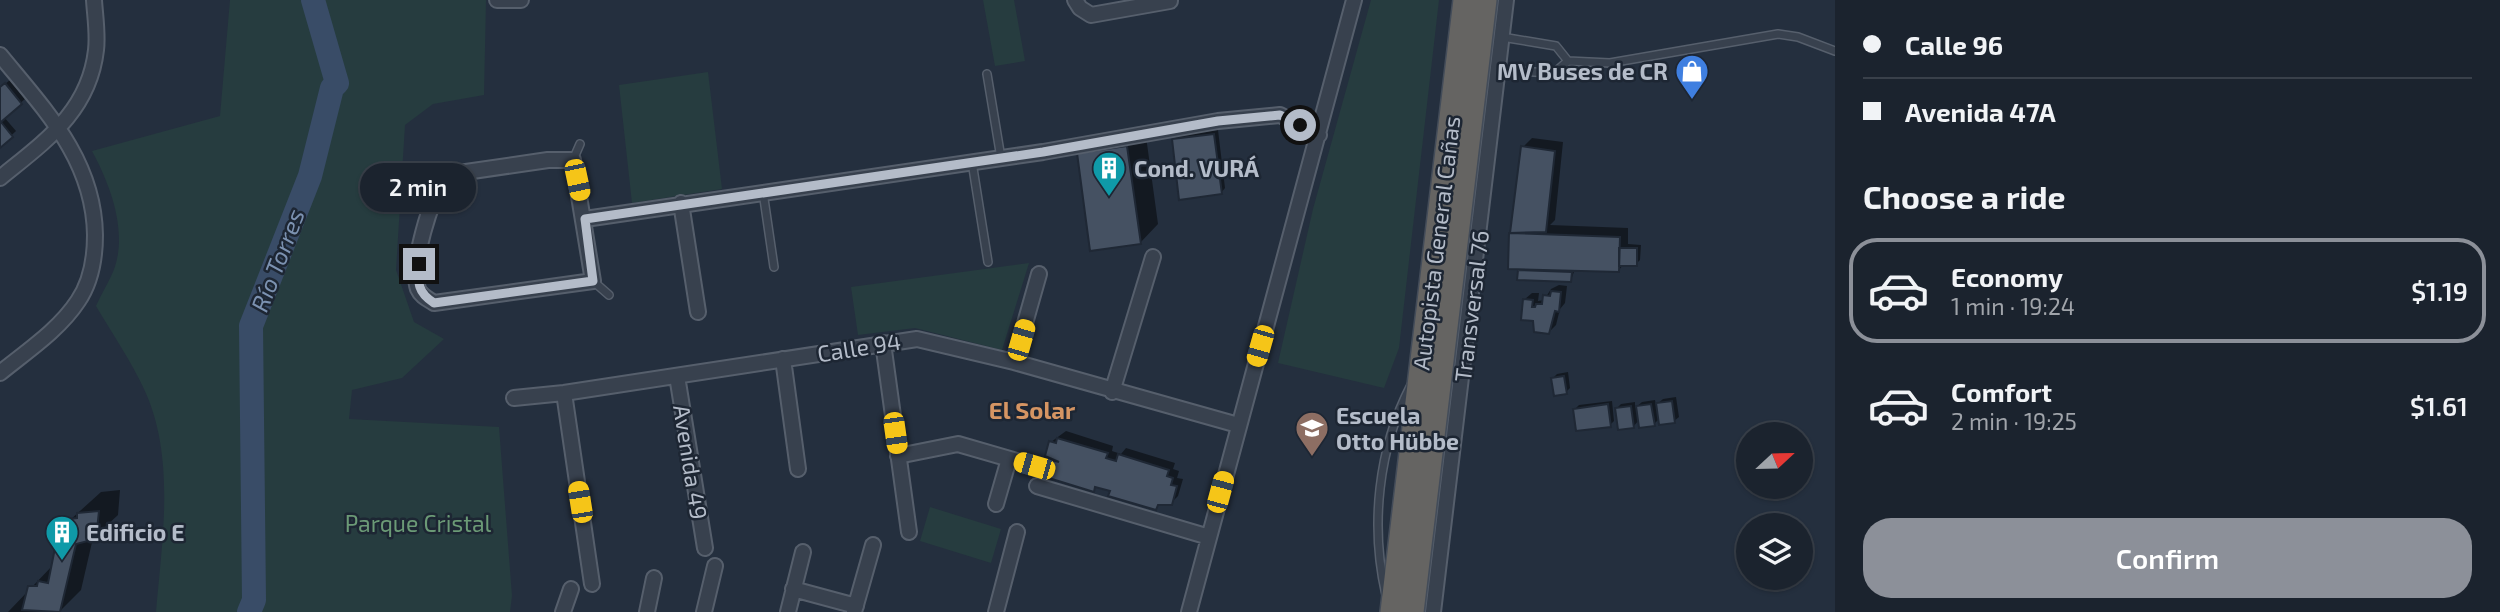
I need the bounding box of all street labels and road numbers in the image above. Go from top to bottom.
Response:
street label: Autopista General Cañas [1407,114,1465,372]
street label: Transversal 76 [1448,229,1494,383]
street label: Calle 94 [815,327,903,367]
street label: Avenida 49 [668,403,714,521]

